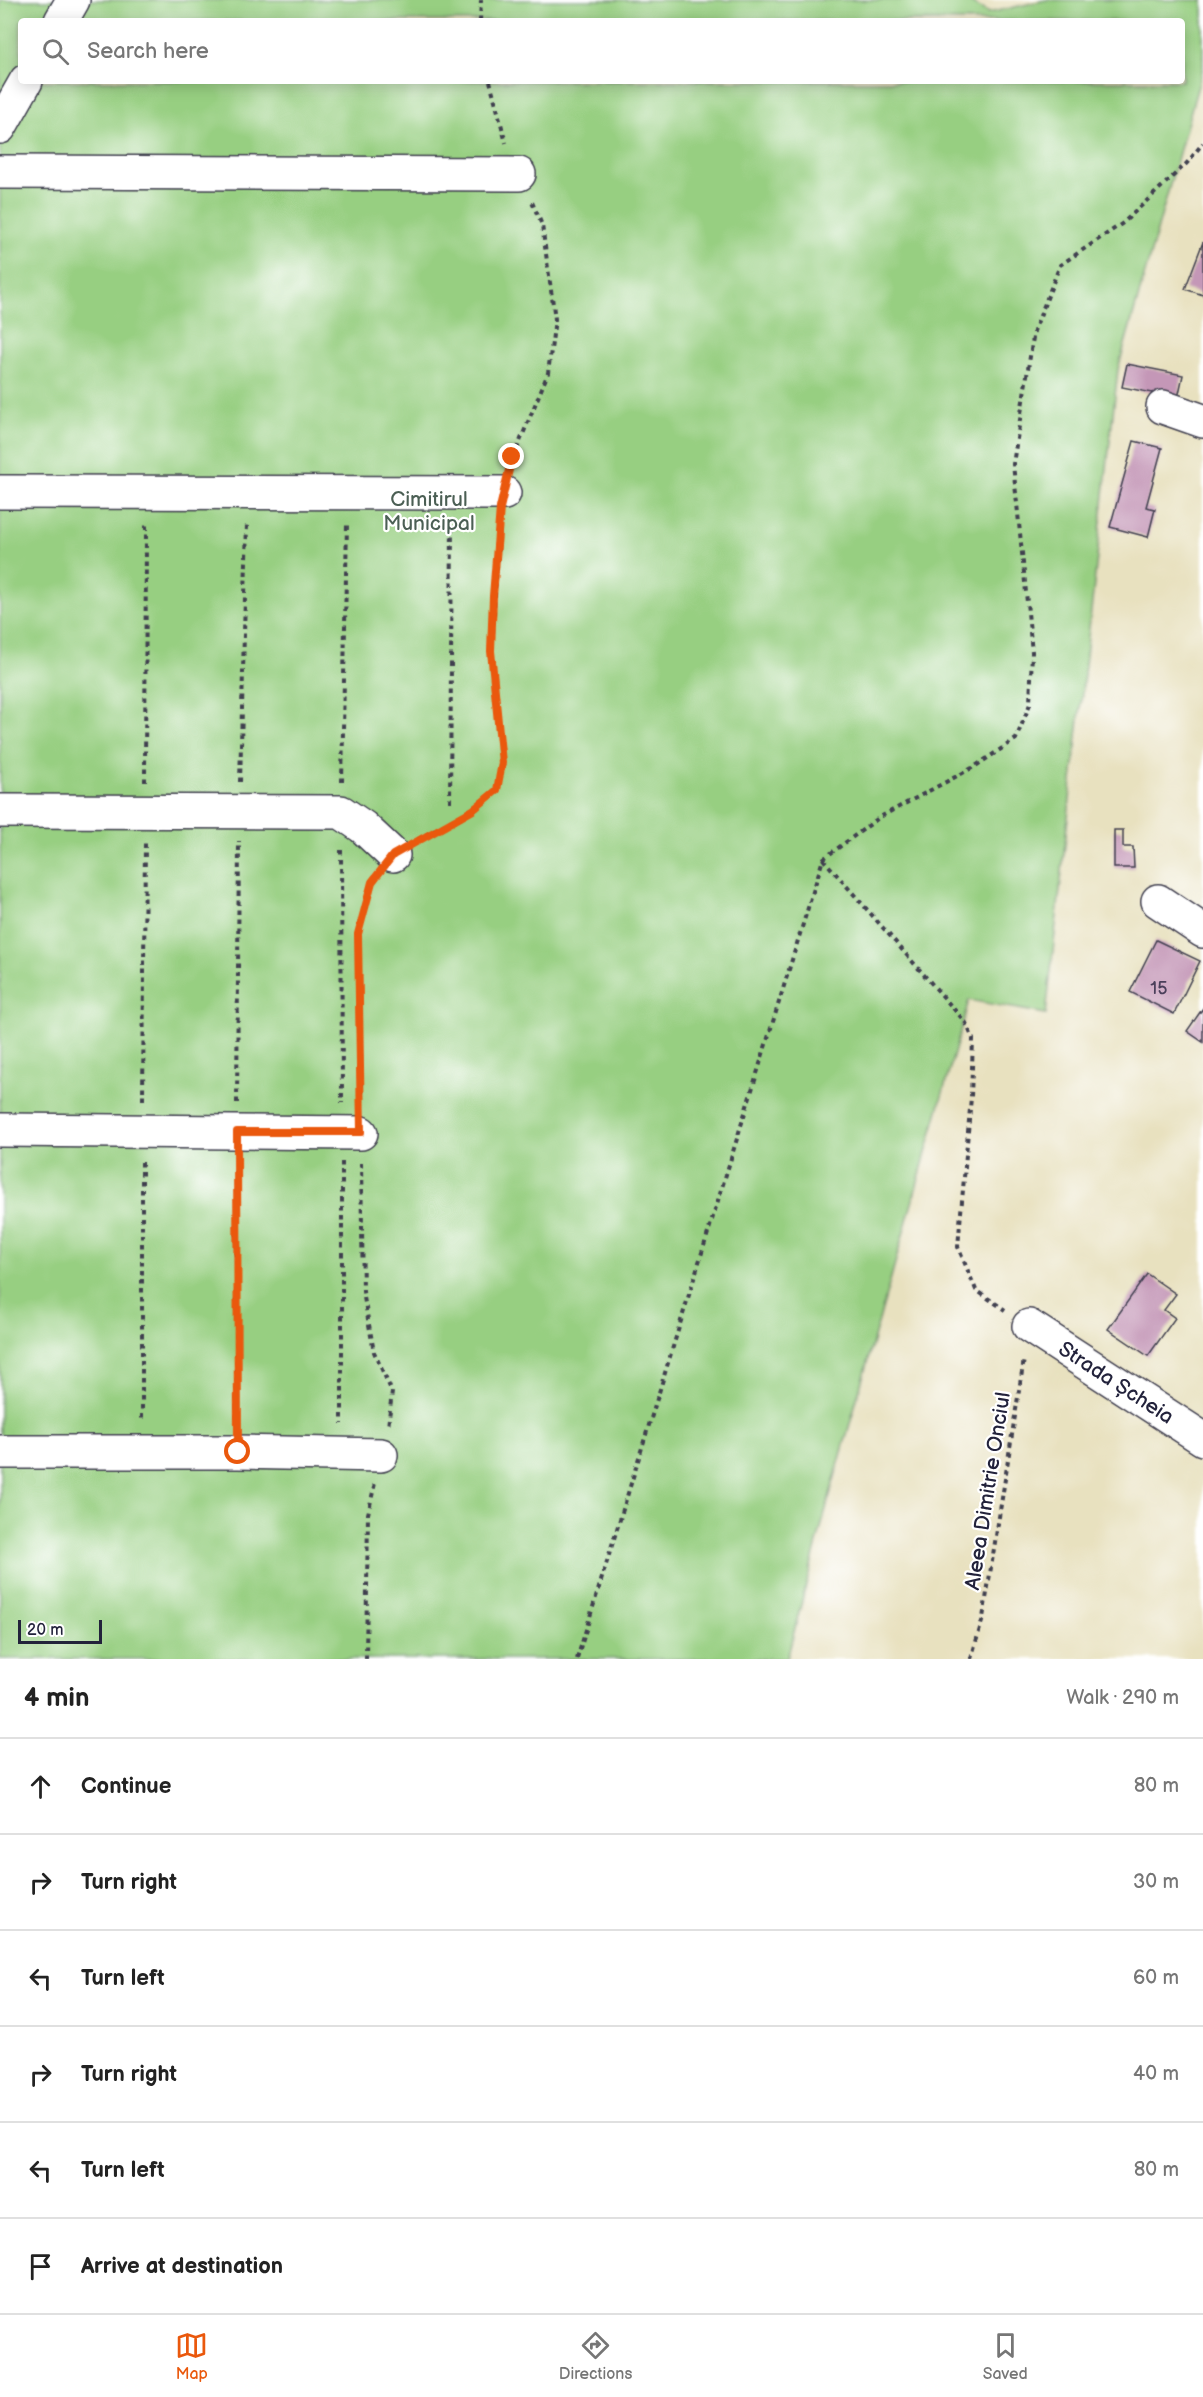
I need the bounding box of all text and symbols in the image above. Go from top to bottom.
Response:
search box [18,18,1185,84]
icon: search [39,35,72,68]
text: Search here [87,38,209,65]
route end [498,443,524,469]
park label: Cimitirul Municipal [383,487,475,536]
house number: 15 [1150,978,1168,999]
street label: Strada Șcheia [1054,1336,1178,1430]
street label: Aleea Dimitrie Onciul [960,1390,1016,1592]
route start [224,1438,250,1464]
scale bar [18,1617,102,1644]
text: 20 m [27,1621,63,1640]
text: 4 min [24,1683,89,1714]
text: Walk · 290 m [1066,1686,1179,1710]
icon: ahead [24,1770,57,1803]
text: Continue [81,1773,171,1800]
text: 80 m [1134,1774,1179,1798]
icon: right [24,1866,57,1899]
text: Turn right [81,1869,177,1896]
text: 30 m [1133,1870,1179,1894]
icon: left [24,1962,57,1995]
text: Turn left [81,1965,165,1992]
text: 60 m [1133,1966,1179,1990]
icon: right [24,2058,57,2091]
text: Turn right [81,2061,177,2088]
text: 40 m [1133,2062,1179,2086]
icon: left [24,2154,57,2187]
text: Turn left [81,2157,165,2184]
text: 80 m [1134,2158,1179,2182]
icon: arrive [24,2250,57,2283]
text: Arrive at destination [81,2253,283,2280]
tab: Map [175,2329,208,2384]
tab: Directions [559,2329,632,2384]
tab: Saved [983,2329,1028,2384]

